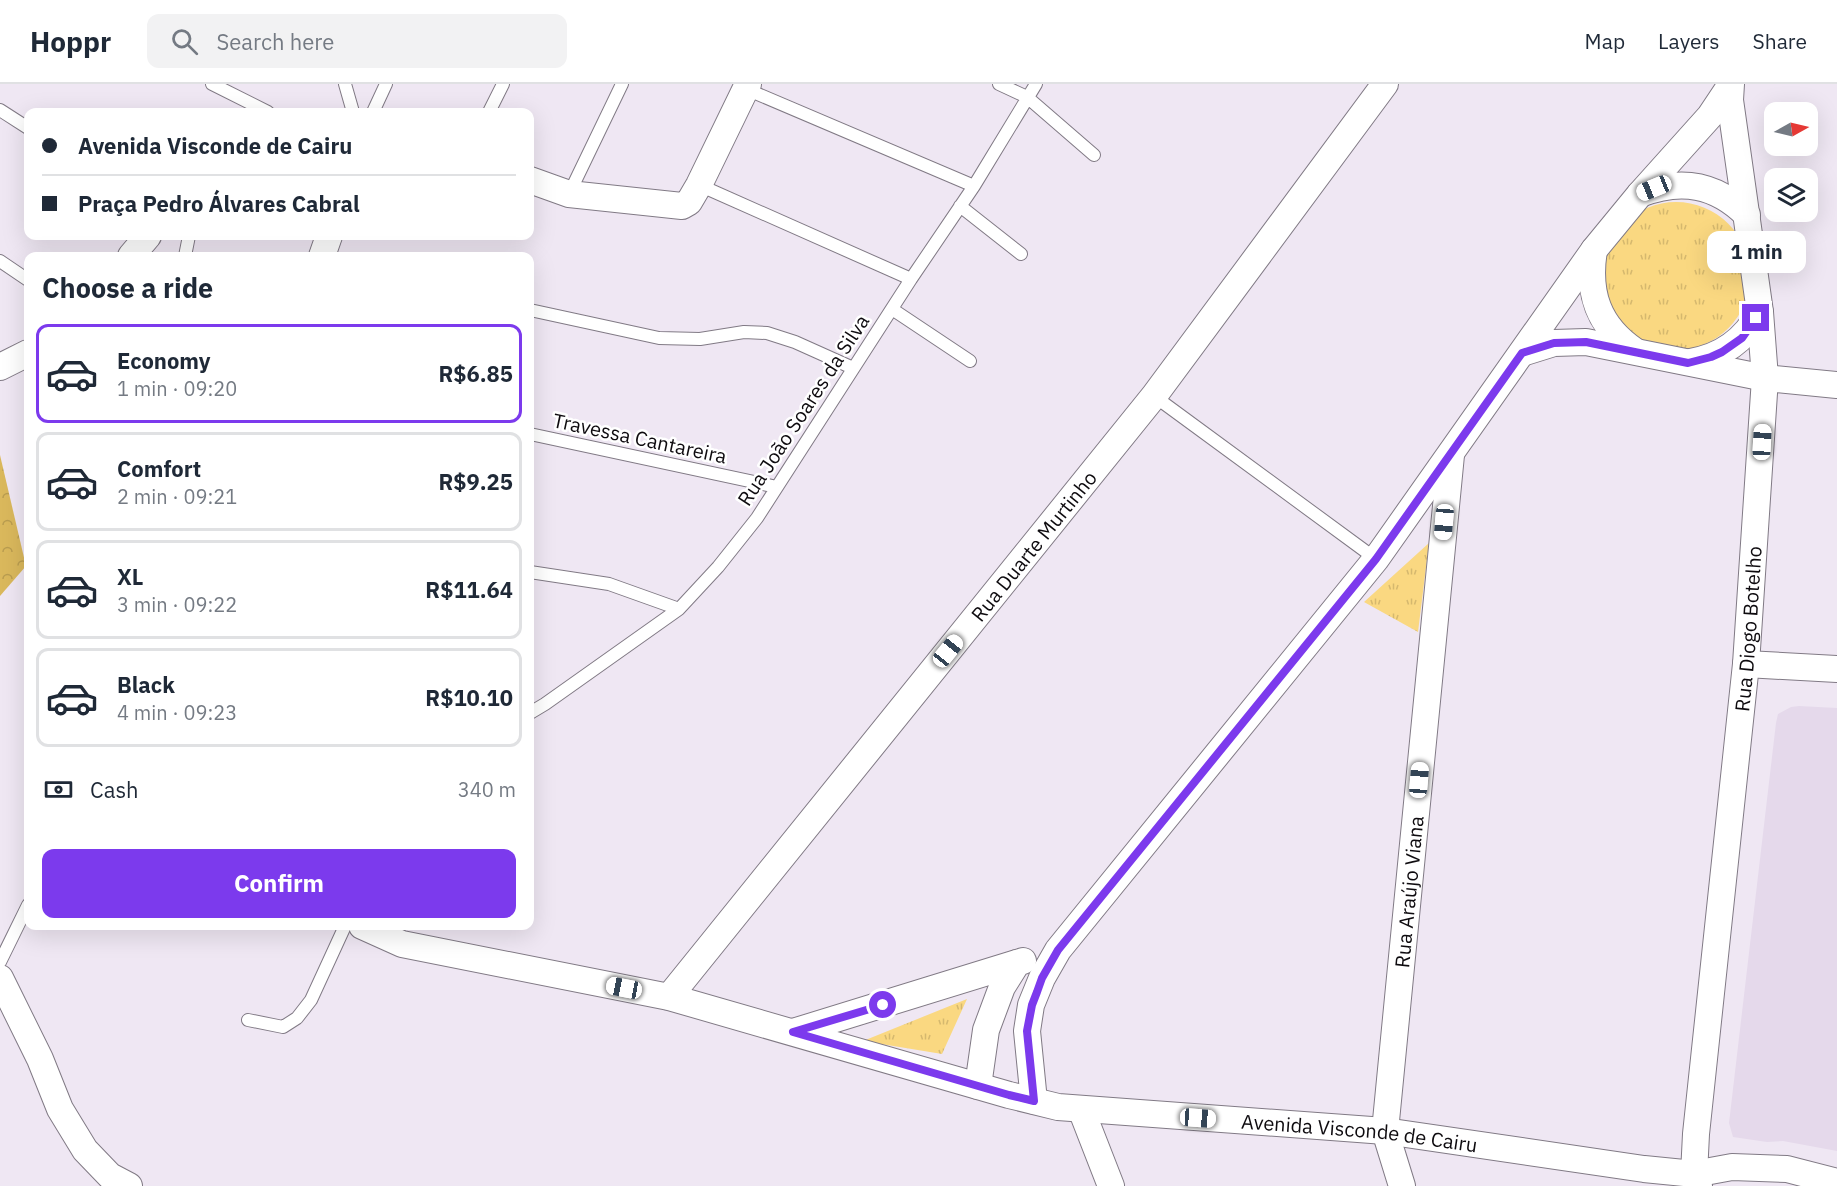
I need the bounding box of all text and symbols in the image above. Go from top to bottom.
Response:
search box [147,14,567,68]
text: Hoppr [30,23,111,60]
icon: search [168,25,201,58]
text: Search here [216,27,334,56]
text: Map [1585,27,1625,55]
text: Layers [1658,27,1720,55]
text: Share [1753,27,1807,55]
north arrow [1764,102,1818,156]
map controls [1764,102,1818,222]
text: Avenida Visconde de Cairu [78,131,352,160]
button: layers [1764,168,1818,222]
car [1634,173,1674,203]
text: Praça Pedro Álvares Cabral [78,189,360,218]
callout: 1 min [1706,231,1806,273]
text: 1 min [1730,238,1783,265]
text: Choose a ride [42,270,213,305]
route end [1742,304,1769,331]
street label: Rua João Soares da Silva [731,309,875,511]
text: Economy [117,346,211,375]
icon: car [45,347,99,401]
text: R$6.85 [439,359,513,388]
text: 1 min · 09:20 [117,375,237,402]
street label: Travessa Cantareira [551,406,730,470]
car [1752,424,1772,460]
text: Comfort [117,454,201,483]
icon: car [45,455,99,509]
street label: Rua Duarte Murtinho [964,465,1102,627]
text: R$9.25 [439,467,513,496]
text: 2 min · 09:21 [117,483,237,510]
car [1433,503,1455,541]
street label: Rua Diogo Botelho [1728,545,1767,713]
text: XL [117,562,143,591]
icon: car [45,563,99,617]
text: R$11.64 [425,575,513,604]
text: 3 min · 09:22 [117,591,237,618]
car [930,631,966,671]
text: Black [117,670,175,699]
icon: car [45,671,99,725]
text: R$10.10 [425,683,513,712]
text: 4 min · 09:23 [117,699,237,726]
car [1408,761,1430,799]
icon: cash [42,773,75,806]
text: Cash [90,775,139,804]
text: 340 m [458,776,516,803]
street label: Rua Araújo Viana [1388,814,1429,969]
button: Confirm [42,849,516,918]
car [605,976,643,1000]
route start [869,991,896,1018]
street label: Avenida Visconde de Cairu [1240,1107,1479,1158]
car [1179,1108,1217,1128]

